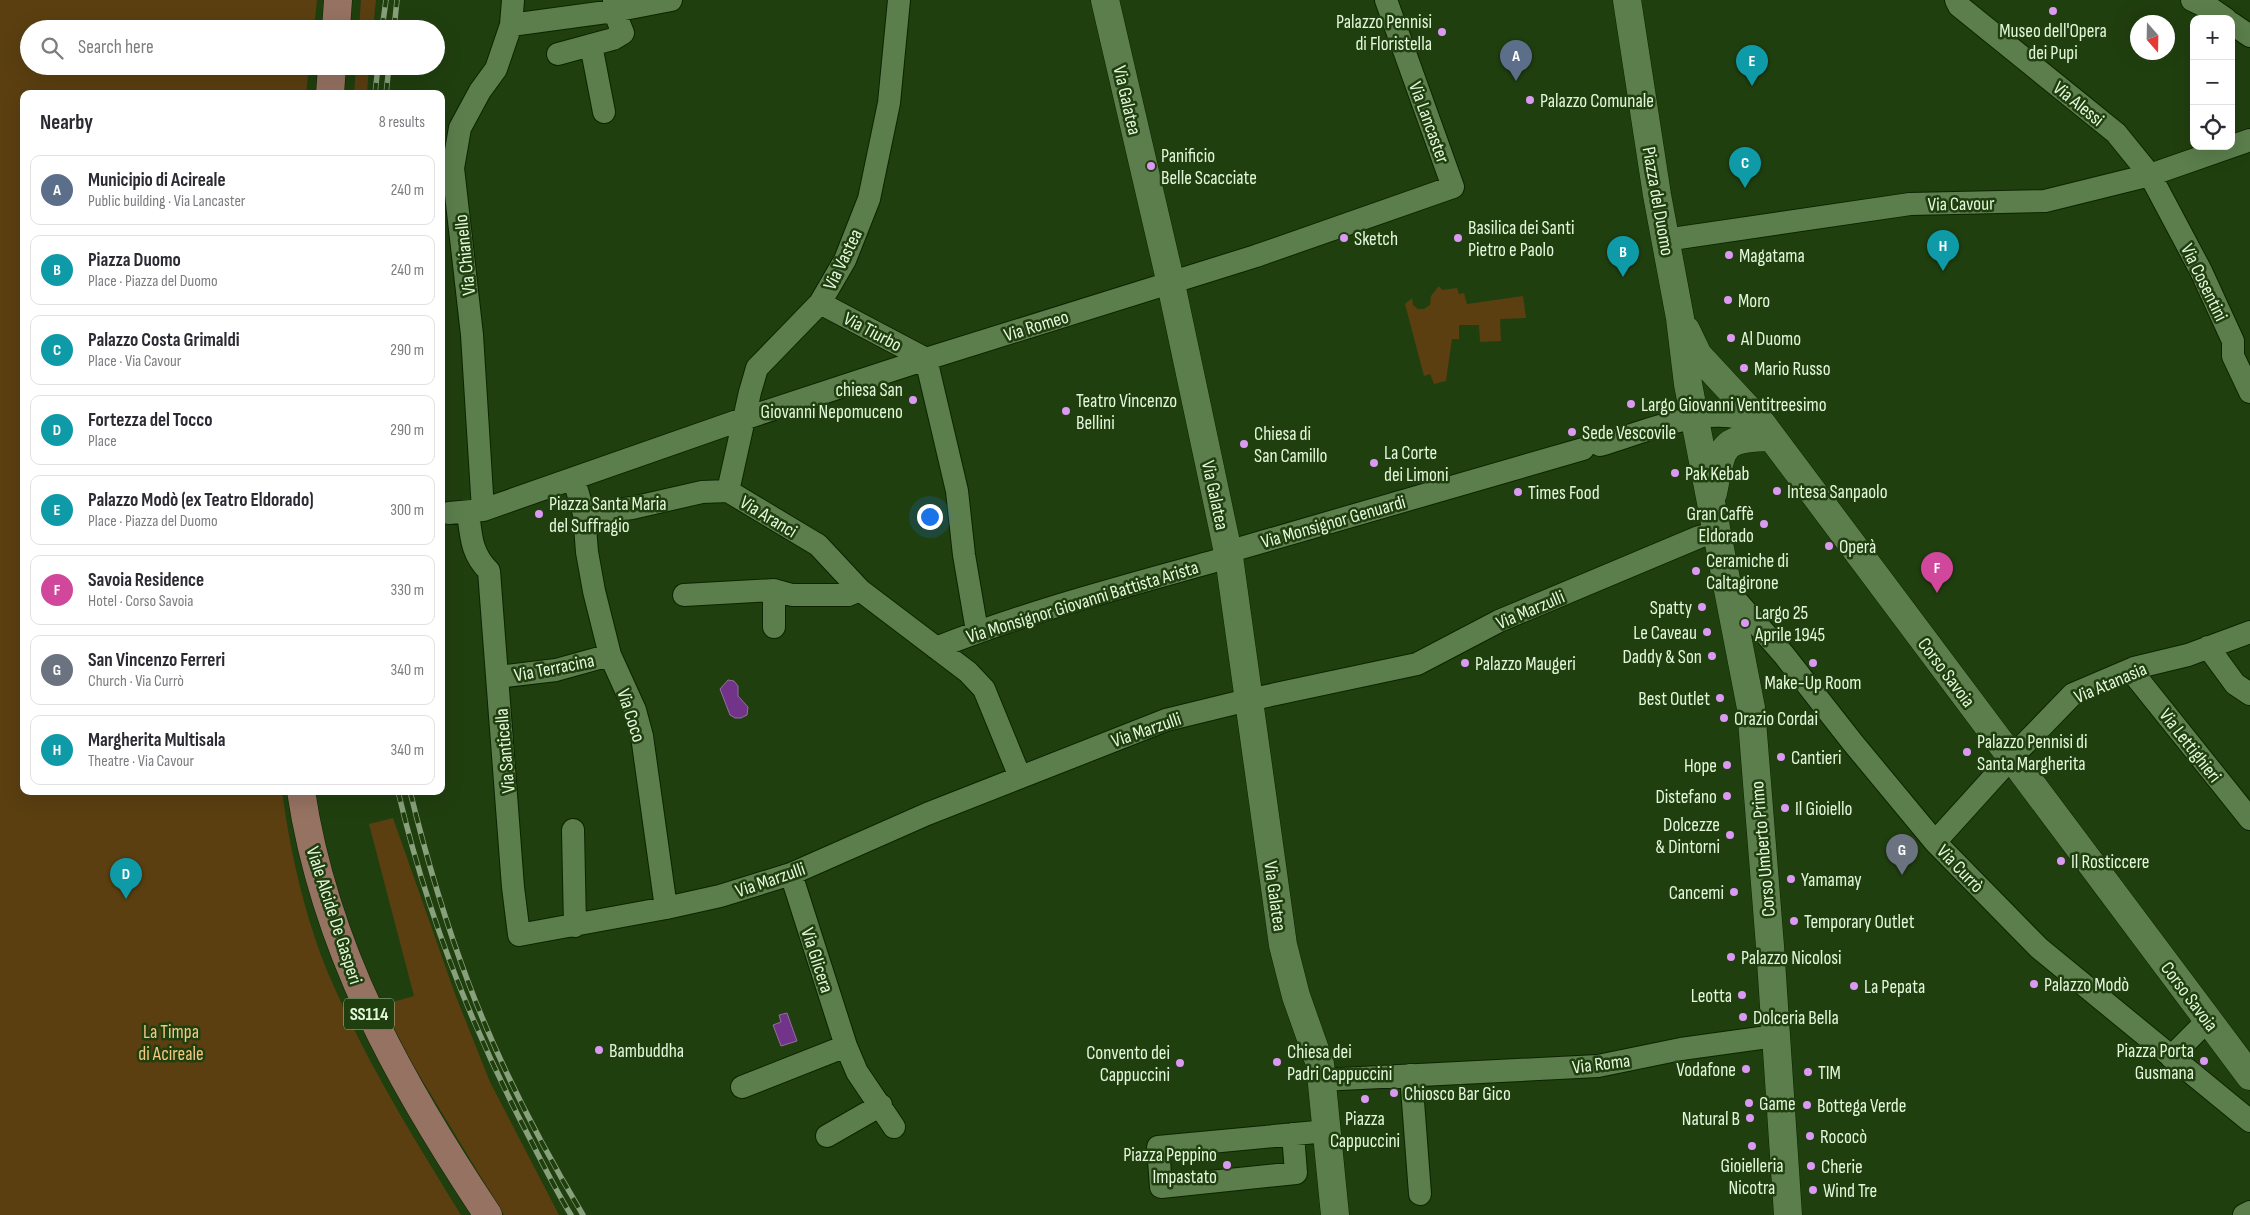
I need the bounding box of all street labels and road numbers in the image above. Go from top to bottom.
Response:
street label: Via Galatea [1107,63,1146,137]
street label: Via Alessi [2048,77,2108,132]
street label: Via Lancaster [1403,79,1454,167]
street label: Piazza del Duomo [1637,145,1678,258]
street label: Via Cavour [1927,192,1995,217]
street label: Via Chianello [450,213,481,296]
street label: Via Vastea [819,225,868,294]
street label: Via Cosentini [2175,240,2232,325]
street label: Via Romeo [1001,306,1072,347]
street label: Via Tiurbo [839,307,905,357]
street label: Via Galatea [1196,458,1233,532]
street label: Via Aranci [735,491,801,543]
street label: Via Monsignor Genuardi [1258,491,1408,554]
street label: Via Monsignor Giovanni Battista Arista [964,556,1201,649]
street label: Via Marzulli [1493,586,1568,635]
street label: Corso Savoia [1912,634,1979,712]
street label: Via Terracina [512,649,596,687]
street label: Via Atanasia [2071,658,2150,709]
street label: Via Coco [611,686,650,745]
street label: Via Lettighieri [2154,704,2226,788]
street label: Via Santicella [490,708,521,794]
street label: Via Marzulli [1109,708,1184,753]
street label: Corso Umberto Primo [1746,780,1781,918]
street label: Via Currò [1932,840,1988,898]
street label: Viale Alcide De Gasperi [301,844,367,987]
street label: Via Marzulli [733,858,808,903]
street label: Via Galatea [1258,860,1291,933]
street label: Via Glicera [795,925,838,996]
street label: Corso Savoia [2155,958,2222,1036]
road number: SS114 [344,999,394,1030]
street label: Via Roma [1571,1050,1632,1079]

